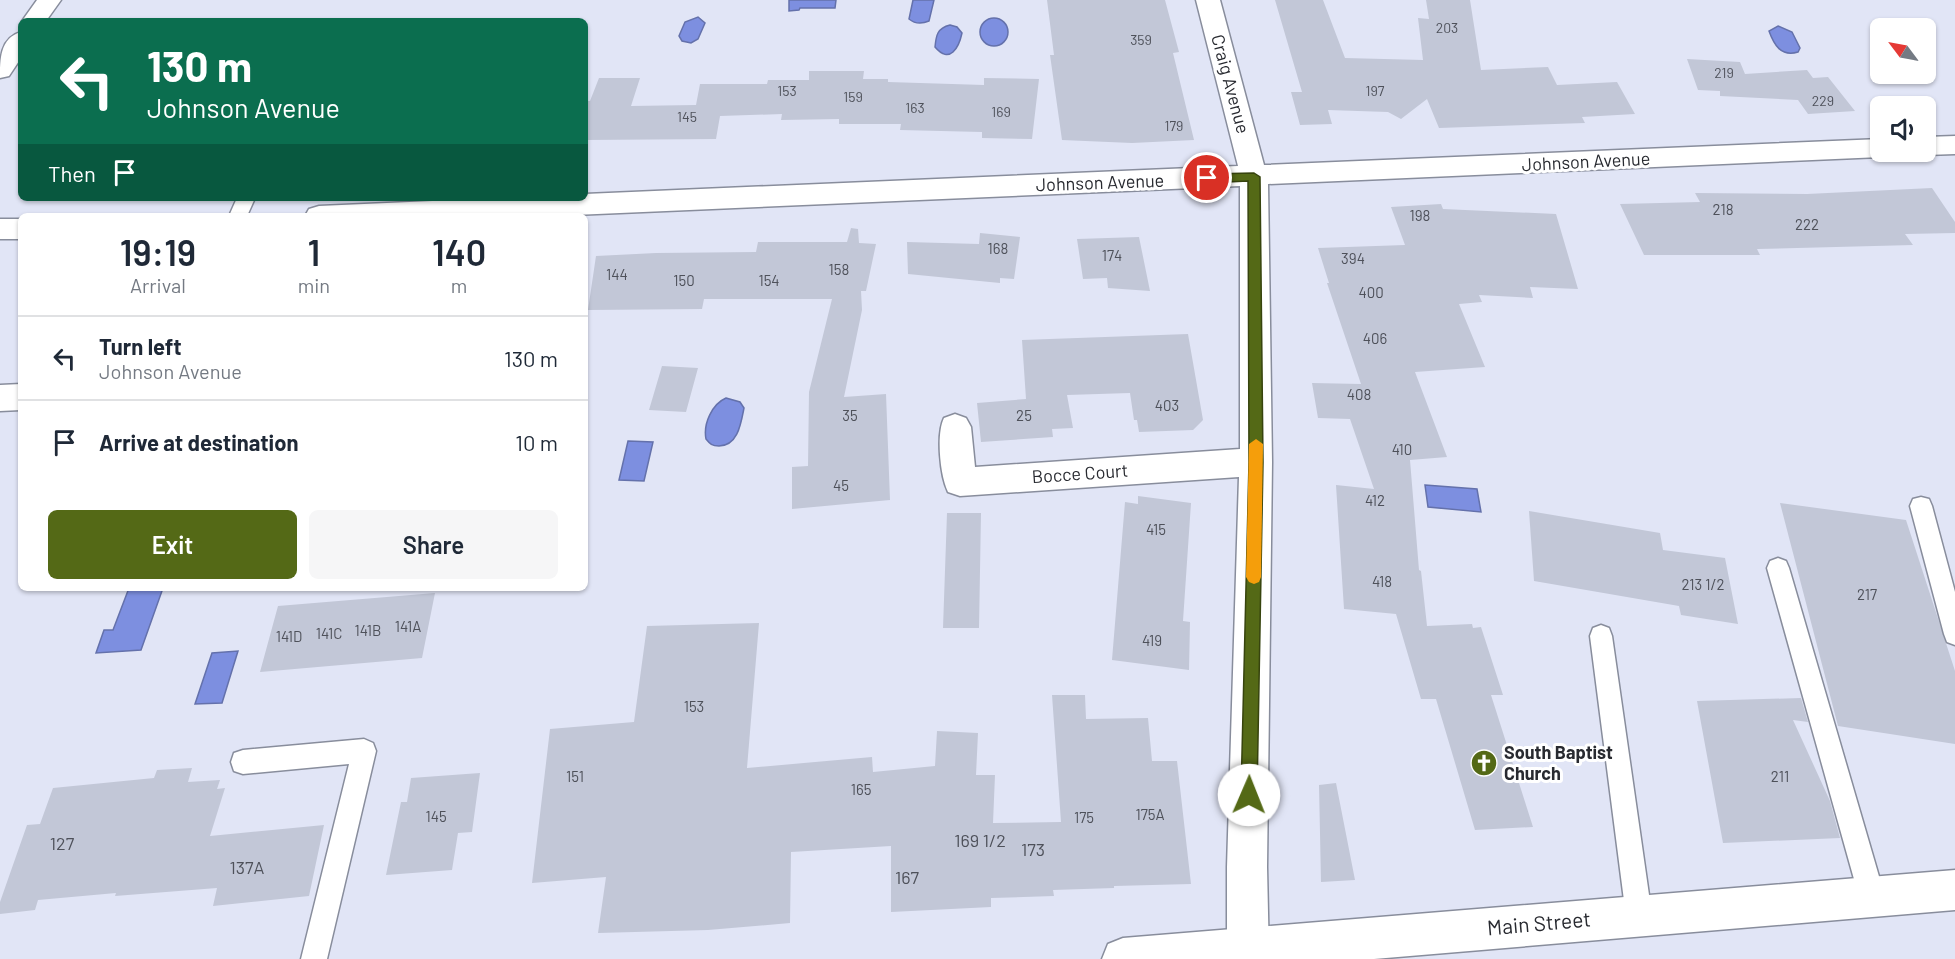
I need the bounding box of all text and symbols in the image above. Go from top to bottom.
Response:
north arrow [1870,18,1936,84]
map controls [1870,18,1936,162]
house number: 203 [1436,19,1458,36]
house number: 359 [1130,31,1152,48]
street label: Craig Avenue [1207,32,1255,136]
text: 130 m [147,40,252,90]
icon: left [48,42,126,120]
house number: 219 [1714,64,1734,81]
house number: 153 [777,82,797,99]
house number: 197 [1366,82,1385,99]
house number: 159 [843,88,863,105]
text: Johnson Avenue [147,91,340,123]
house number: 229 [1812,92,1834,109]
button: sound [1870,96,1936,162]
house number: 163 [905,99,925,116]
house number: 169 [991,103,1011,120]
house number: 145 [677,108,697,125]
house number: 179 [1165,117,1183,134]
street label: Johnson Avenue [1521,147,1651,175]
pin [1181,152,1232,203]
icon: arrive [108,156,141,189]
text: Then [48,160,96,186]
icon: arrive [1190,161,1223,194]
street label: Johnson Avenue [1035,169,1165,195]
house number: 218 [1713,200,1733,218]
house number: 198 [1410,206,1430,224]
house number: 222 [1795,215,1819,233]
text: 19:19 [120,230,196,273]
text: 1 [308,230,320,273]
text: 140 [432,230,486,273]
house number: 168 [988,239,1008,257]
house number: 174 [1102,246,1122,264]
house number: 394 [1341,249,1365,267]
house number: 158 [829,260,849,278]
house number: 144 [606,265,628,283]
house number: 150 [673,271,695,289]
house number: 154 [758,271,780,289]
text: Arrival [130,273,186,297]
text: min [298,273,330,297]
text: m [451,273,467,297]
house number: 400 [1358,283,1384,301]
house number: 406 [1363,329,1387,347]
text: Turn left [99,333,182,359]
icon: left [48,342,81,375]
text: 130 m [504,345,558,371]
text: Johnson Avenue [99,359,242,383]
house number: 408 [1347,385,1371,403]
house number: 403 [1155,396,1179,414]
house number: 35 [842,406,858,424]
house number: 25 [1016,406,1032,424]
icon: arrive [48,426,81,459]
text: Arrive at destination [99,429,298,455]
text: 10 m [515,429,558,455]
house number: 410 [1392,440,1412,458]
street label: Bocce Court [1031,459,1129,487]
house number: 45 [833,476,849,494]
house number: 412 [1365,491,1385,509]
button: Exit [48,510,297,579]
button: Share [309,510,558,579]
house number: 415 [1146,520,1166,538]
house number: 418 [1372,572,1392,590]
house number: 213 1/2 [1681,575,1725,593]
house number: 217 [1857,585,1877,603]
house number: 141A [395,617,421,635]
house number: 141B [355,621,381,639]
house number: 141C [316,624,342,642]
house number: 141D [276,627,302,645]
house number: 419 [1142,631,1162,649]
house number: 153 [684,697,704,715]
place label: South Baptist Church [1504,741,1613,784]
church icon: South Baptist Church [1469,748,1499,778]
position arrow [1217,763,1281,827]
house number: 151 [566,767,584,785]
house number: 211 [1771,767,1789,785]
house number: 165 [851,780,871,798]
house number: 175A [1135,805,1165,823]
house number: 145 [425,807,447,825]
house number: 175 [1074,808,1094,826]
house number: 169 1/2 [954,829,1006,851]
house number: 127 [50,832,75,854]
house number: 173 [1021,838,1045,860]
house number: 137A [229,856,265,878]
house number: 167 [895,866,920,888]
street label: Main Street [1486,906,1592,939]

